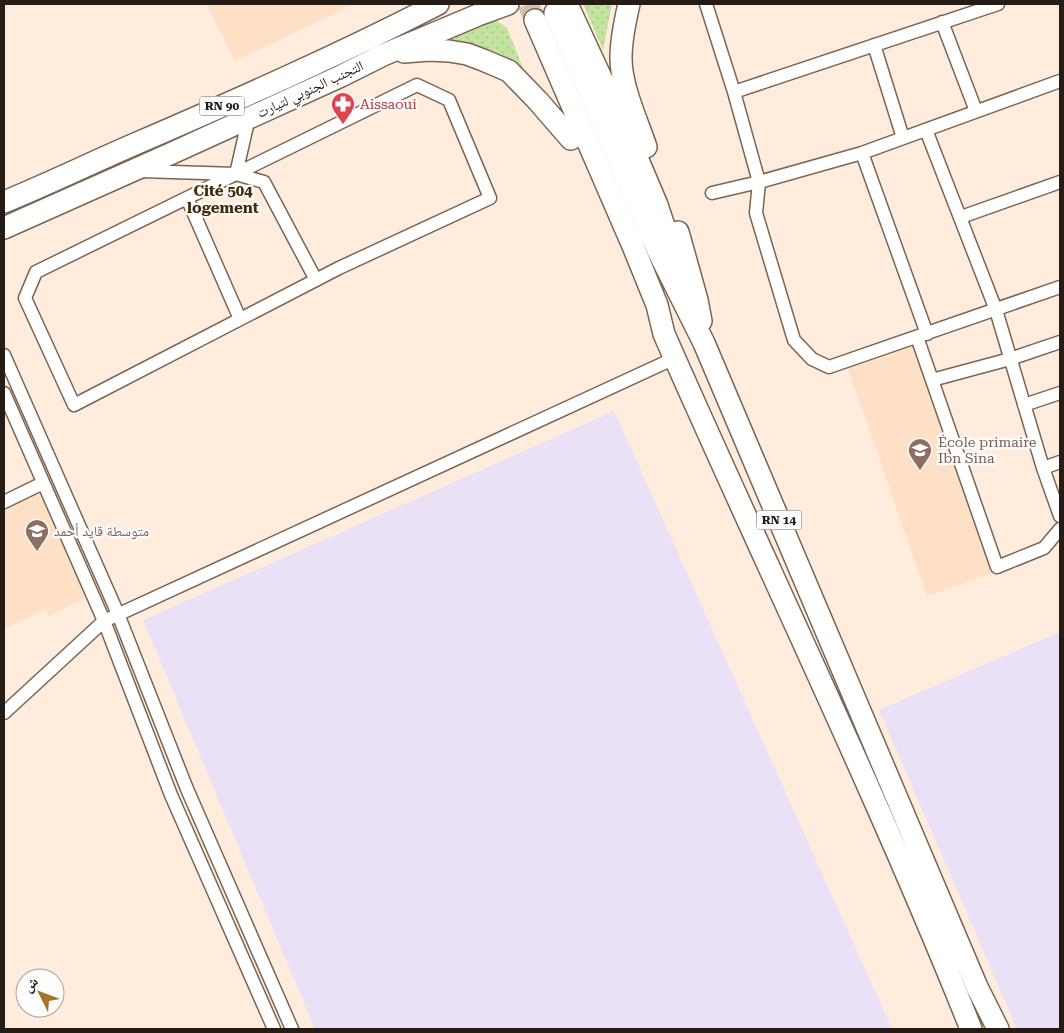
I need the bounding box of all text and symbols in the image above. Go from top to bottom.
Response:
street label: التجنب الجنوبي لتيارت [254,57,367,124]
pharmacy icon: Aissaoui [330,91,356,125]
road number: RN 90 [200,96,244,115]
place label: Aissaoui [360,96,417,112]
district label: Cité 504 logement [187,182,259,217]
place label: École primaire Ibn Sina [938,434,1037,466]
school or university icon: École primaire Ibn Sina [907,437,933,471]
road number: RN 14 [756,510,802,530]
school or university icon: متوسطة قايد أحمد [24,518,50,552]
place label: متوسطة قايد أحمد [54,523,149,540]
north arrow [15,968,65,1018]
text: ش [19,973,42,996]

